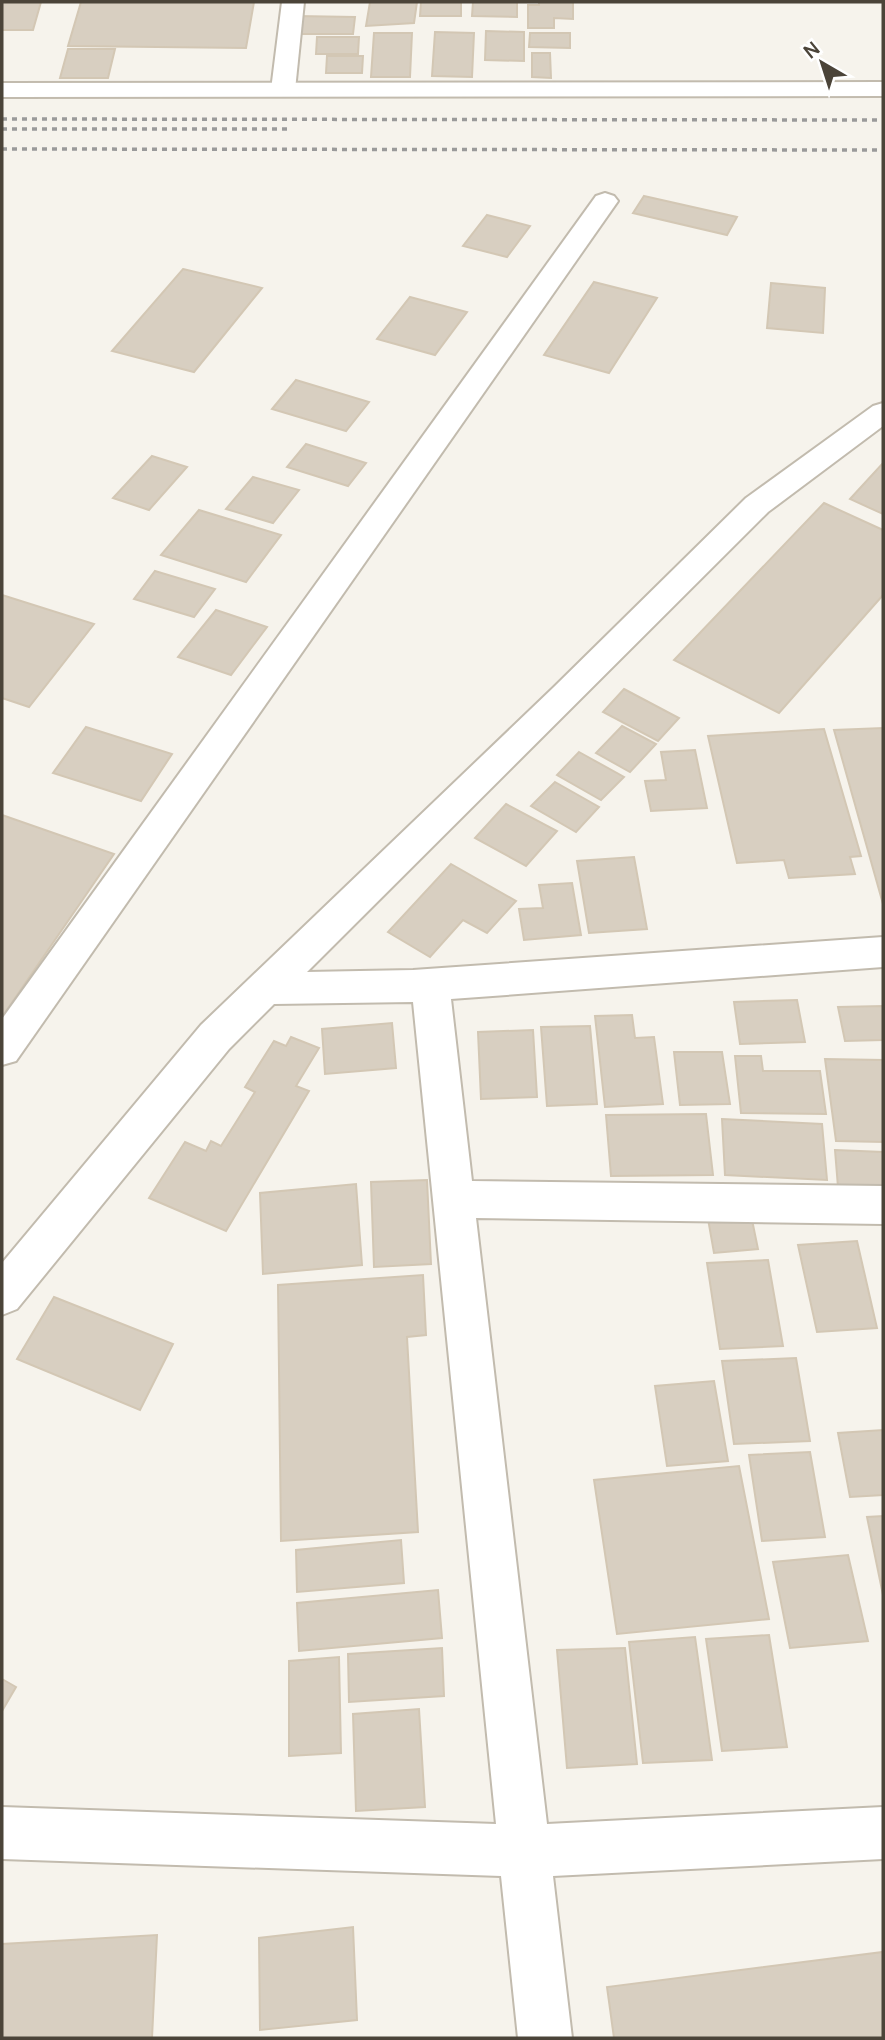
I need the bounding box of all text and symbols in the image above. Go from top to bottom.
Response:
north arrow [787,28,857,98]
text: N [798,35,825,64]

